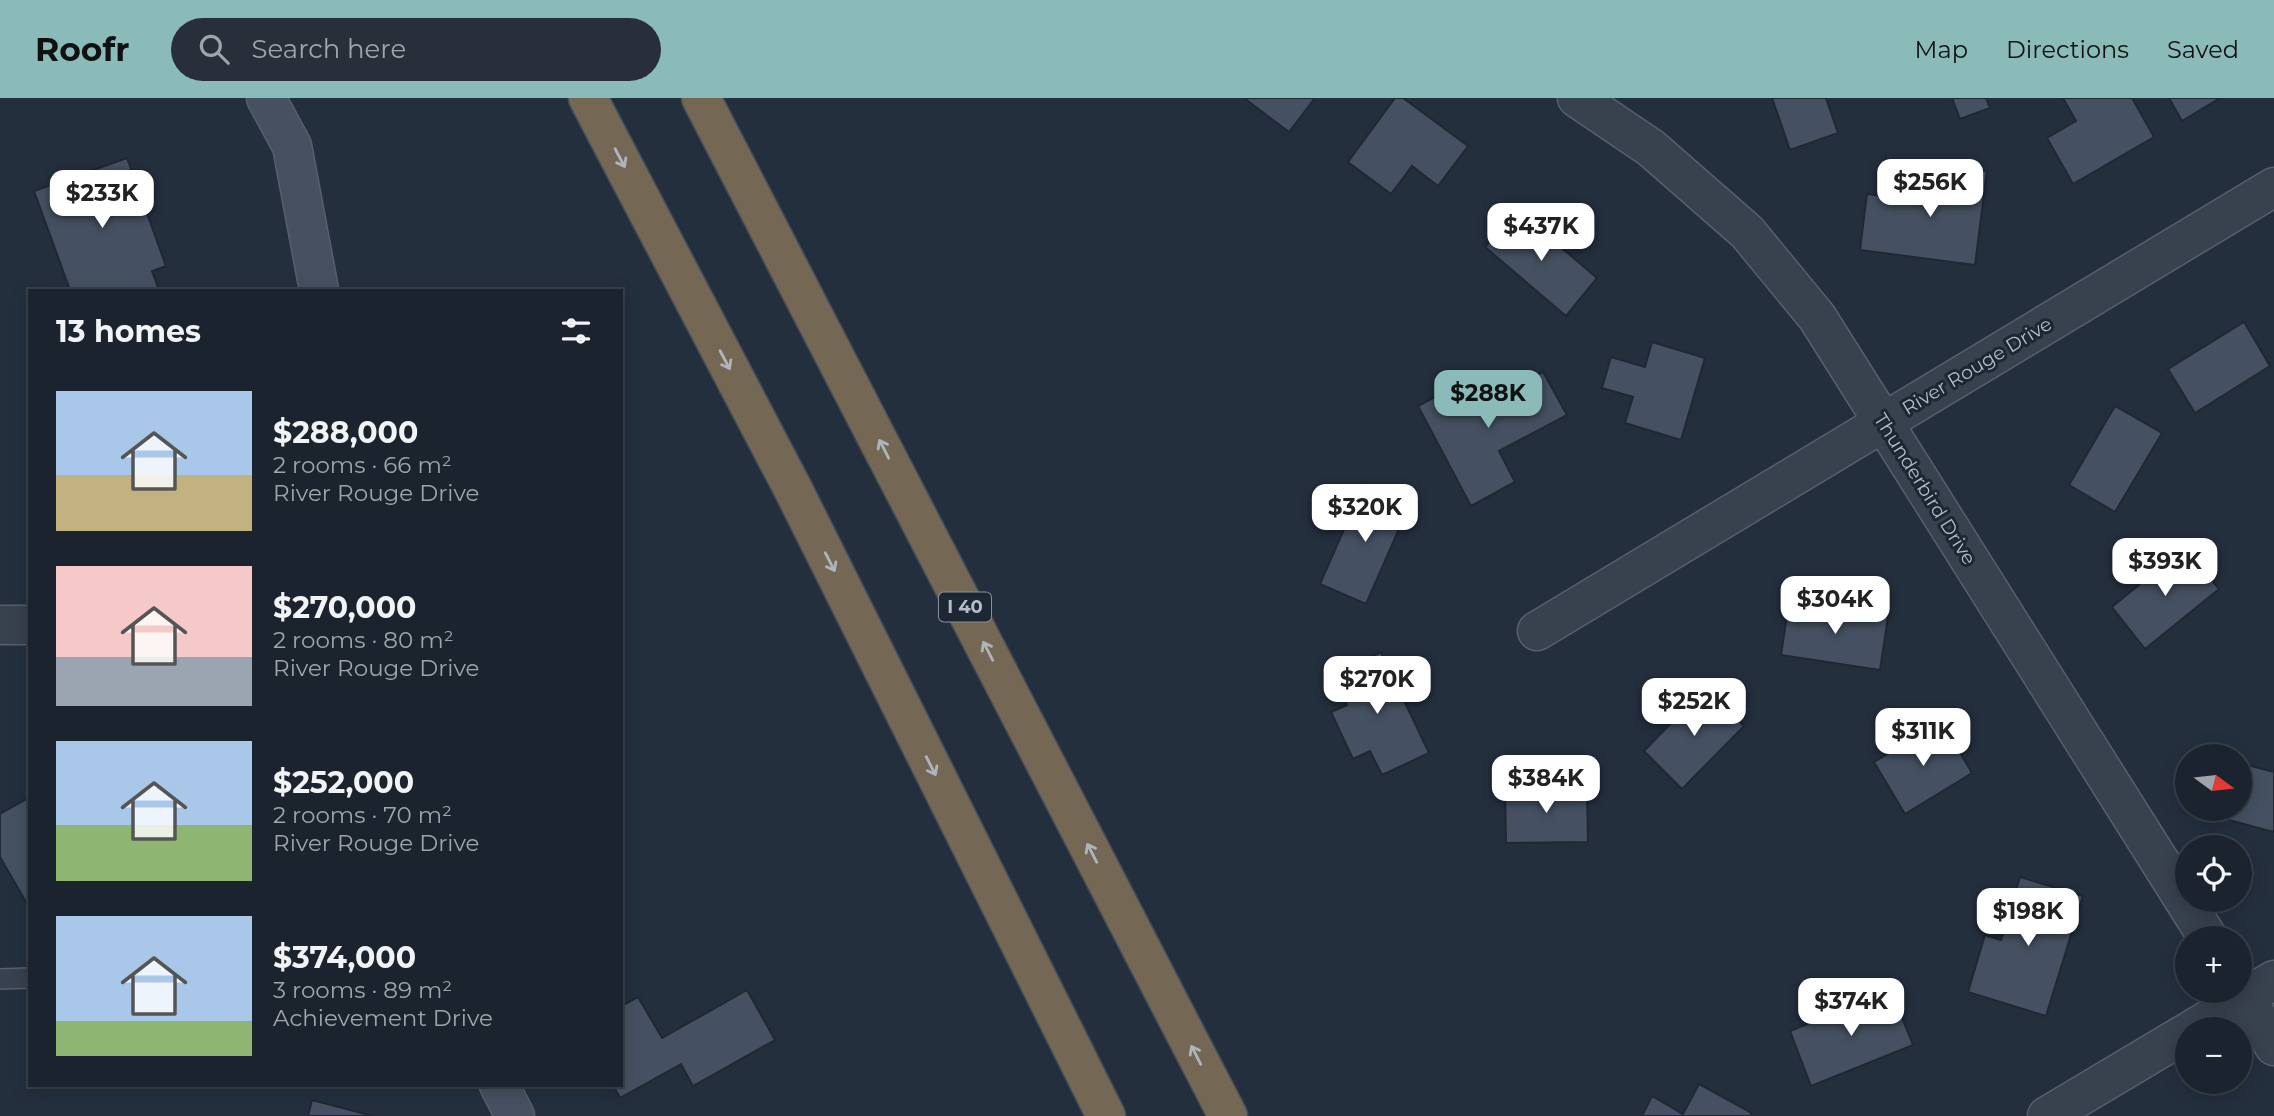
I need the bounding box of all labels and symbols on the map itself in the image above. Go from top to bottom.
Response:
one-way arrow [613,148,627,168]
pin: $256K [1881,159,1979,219]
pin: $233K [53,170,151,230]
pin: $437K [1492,204,1590,263]
street label: River Rouge Drive [1898,312,2056,420]
one-way arrow [719,349,733,370]
pin: $288K [1439,370,1537,430]
street label: Thunderbird Drive [1869,409,1981,569]
one-way arrow [876,439,890,460]
pin: $320K [1316,484,1414,544]
pin: $393K [2116,538,2214,598]
one-way arrow [823,551,837,572]
pin: $304K [1786,576,1884,636]
road number: I 40 [939,592,991,622]
one-way arrow [981,641,994,662]
pin: $270K [1328,656,1426,716]
pin: $252K [1645,678,1743,738]
pin: $311K [1874,708,1972,768]
north arrow [2175,744,2252,821]
one-way arrow [925,755,939,776]
pin: $384K [1497,756,1595,815]
one-way arrow [1085,843,1099,864]
pin: $198K [1979,888,2077,948]
pin: $374K [1802,978,1900,1038]
one-way arrow [1189,1045,1203,1066]

